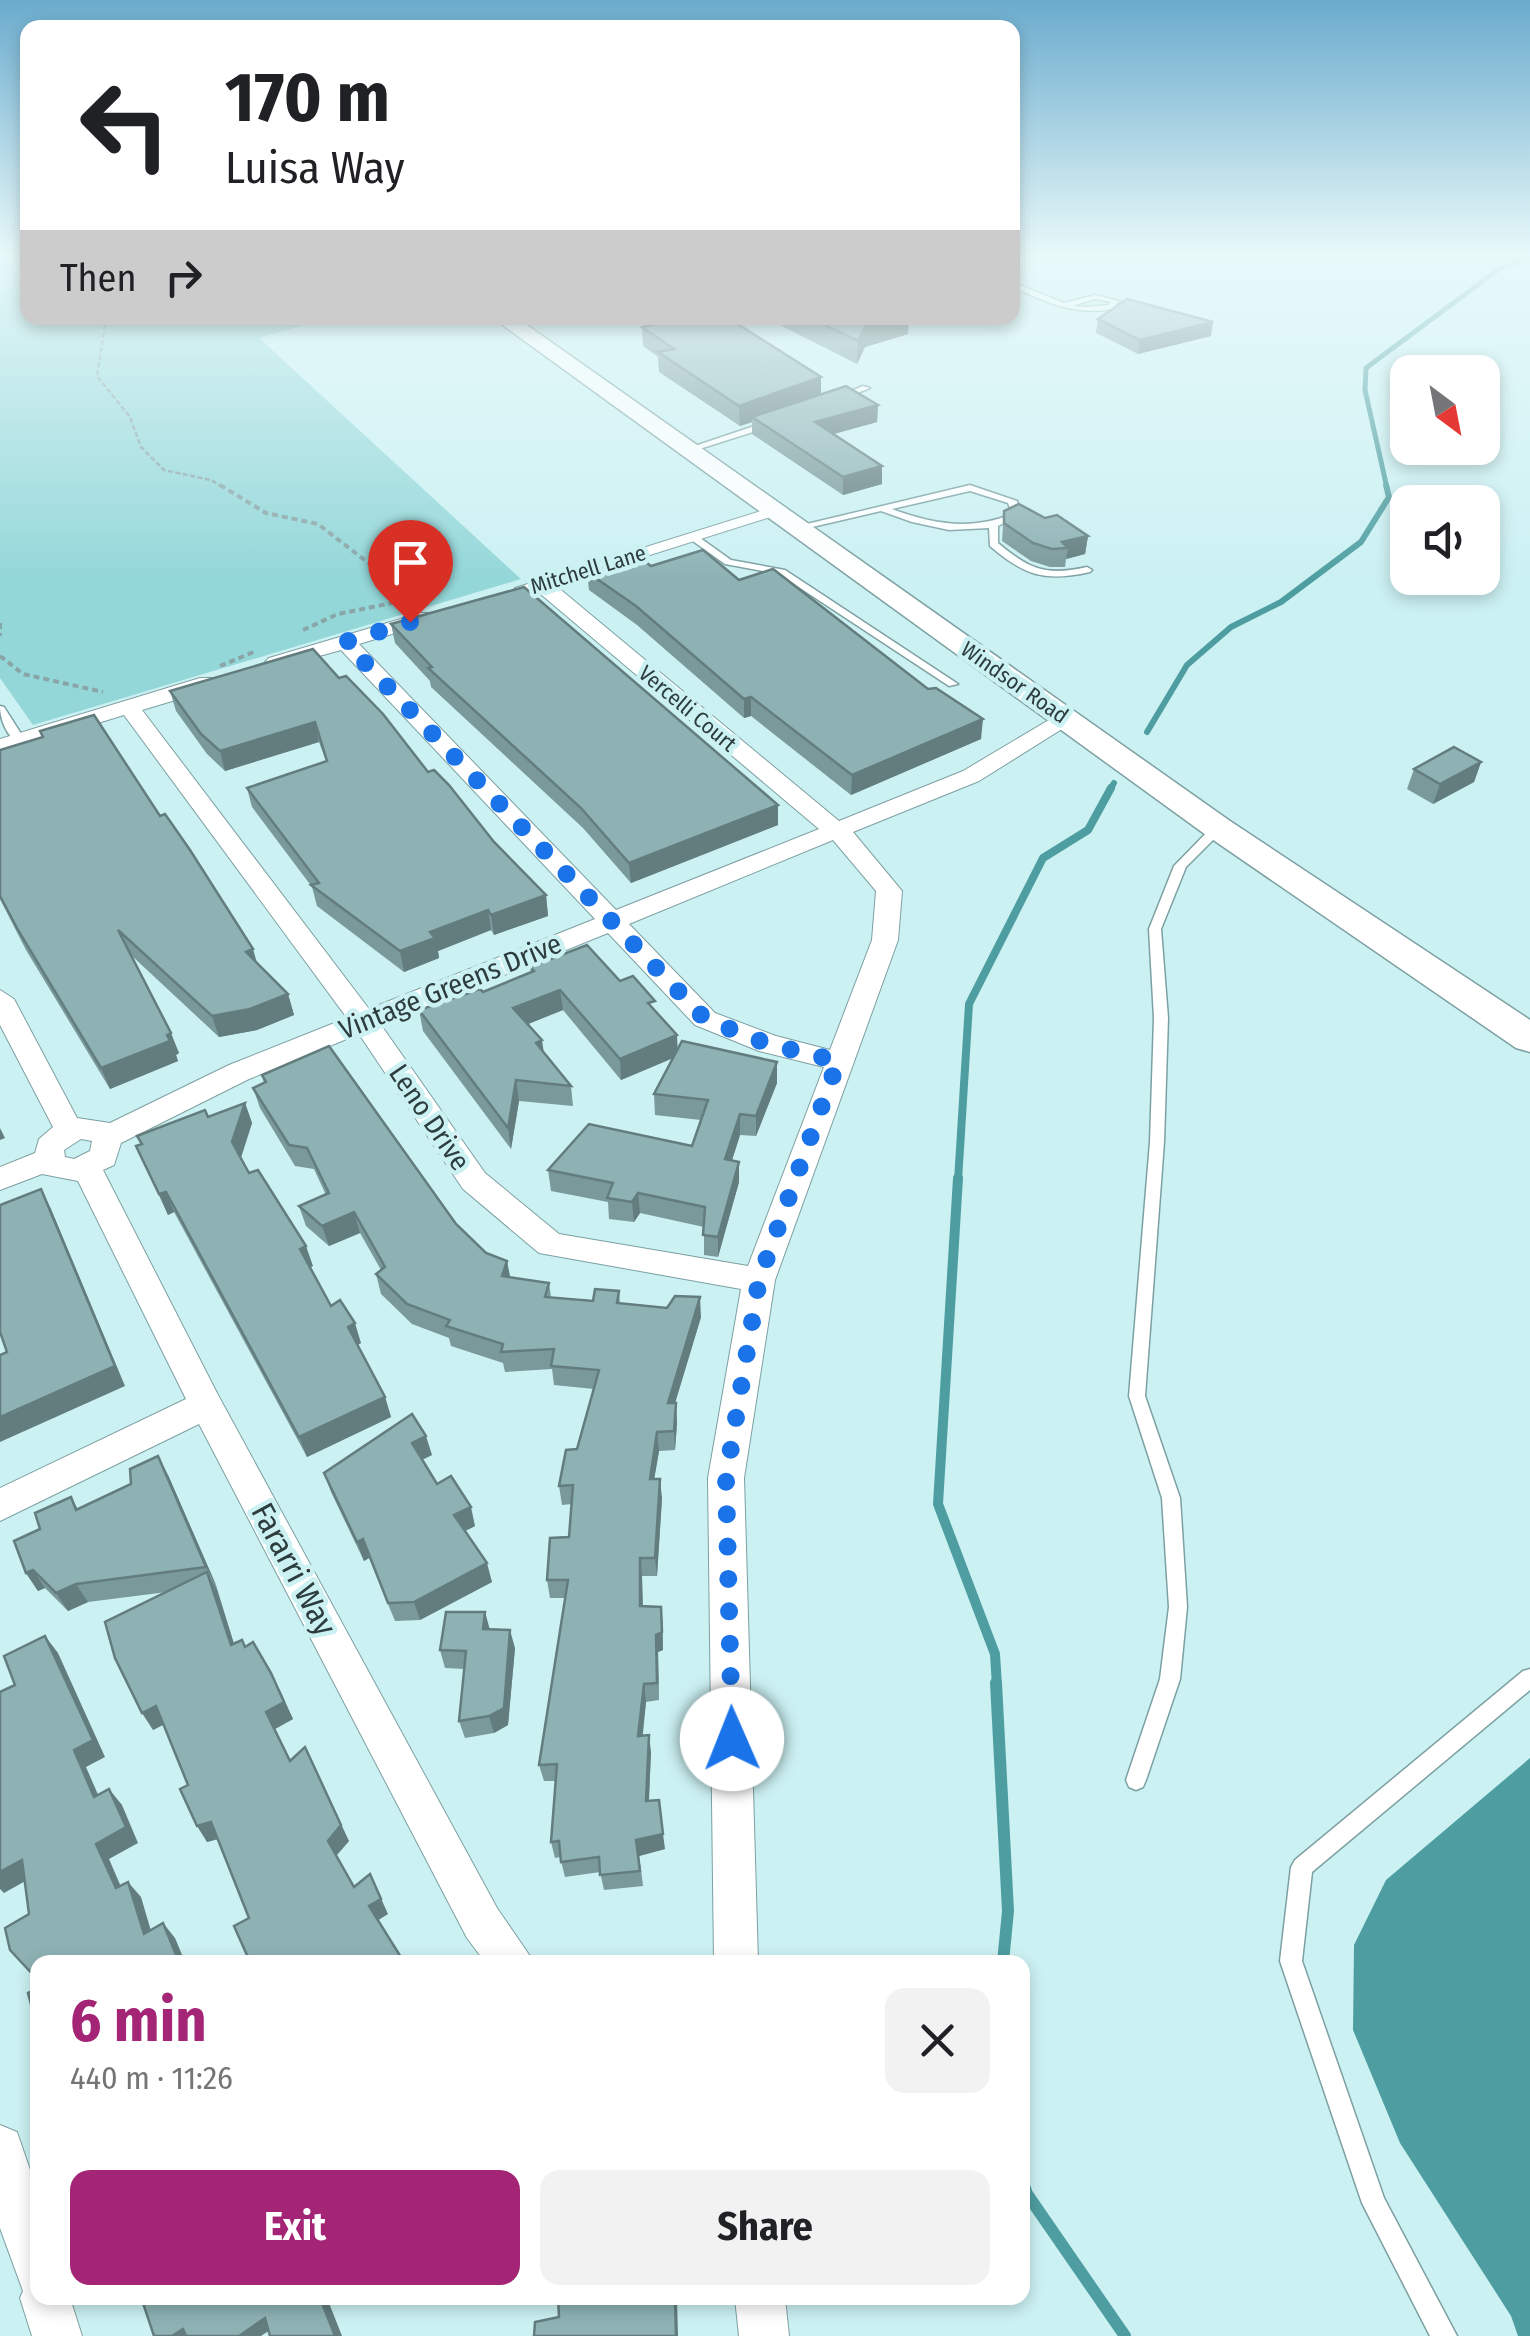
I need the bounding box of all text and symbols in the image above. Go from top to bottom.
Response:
text: 170 m [225,56,390,140]
icon: left [60,60,190,190]
text: Luisa Way [225,141,404,195]
icon: right [156,250,211,305]
text: Then [60,255,136,301]
north arrow [1390,355,1500,465]
map controls [1390,355,1500,595]
button: sound [1390,485,1500,595]
pin [368,520,453,623]
icon: arrive [383,535,438,590]
street label: Mitchell Lane [527,539,649,600]
street label: Windsor Road [956,636,1074,729]
street label: Vercelli Court [633,660,743,758]
street label: Vintage Greens Drive [334,927,566,1046]
street label: Leno Drive [382,1058,477,1177]
street label: Fararri Way [243,1496,345,1642]
position arrow [680,1687,784,1791]
text: 6 min [70,1985,207,2057]
button: close [885,1988,990,2093]
text: 440 m · 11:26 [70,2059,233,2097]
button: Exit [70,2170,520,2285]
button: Share [540,2170,990,2285]

